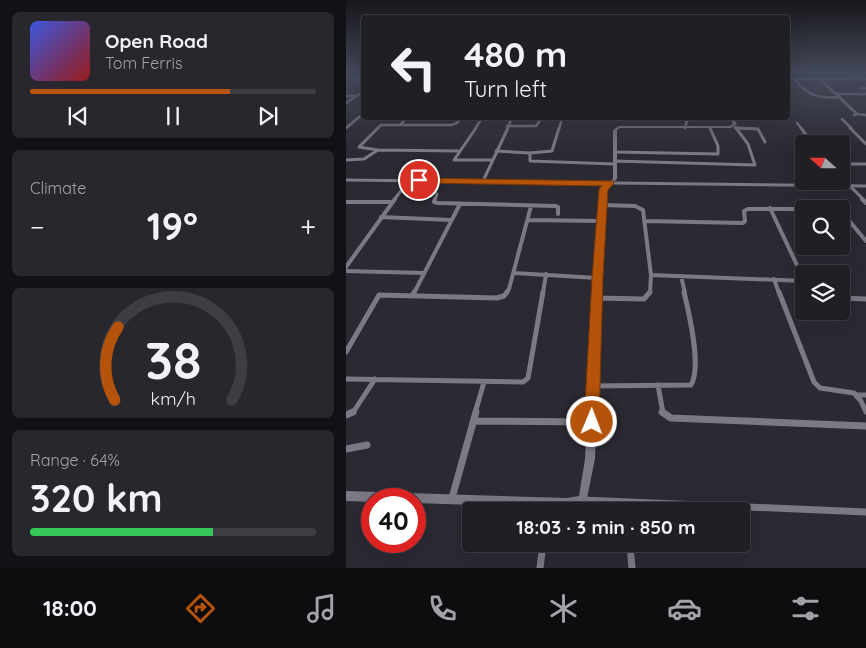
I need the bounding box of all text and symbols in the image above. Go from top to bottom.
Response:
text: Open Road [105,29,208,53]
text: 480 m [464,32,567,76]
icon: left [381,35,446,100]
text: Tom Ferris [105,53,182,73]
text: Turn left [464,75,547,103]
icon: previous [64,102,92,130]
icon: pause [159,102,187,130]
icon: next [254,102,282,130]
north arrow [795,135,850,190]
map controls [795,135,850,320]
pin [398,159,440,201]
icon: arrive [405,166,433,194]
text: Climate [30,178,86,198]
button: search [795,200,850,255]
text: 19° [147,202,198,250]
text: − [30,209,45,244]
text: + [300,209,316,244]
button: layers [795,265,850,320]
text: 38 [145,327,201,392]
text: km/h [150,387,196,409]
position arrow [565,395,617,447]
text: Range · 64% [30,450,120,470]
text: 320 km [30,474,163,522]
speed limit sign: 40 [361,488,426,553]
text: 18:03 · 3 min · 850 m [516,515,696,539]
icon: directions [183,591,218,626]
icon: music [304,591,339,626]
icon: phone [425,591,460,626]
icon: climate [546,591,581,626]
icon: car [667,591,702,626]
icon: filters [788,591,823,626]
text: 18:00 [43,594,97,622]

